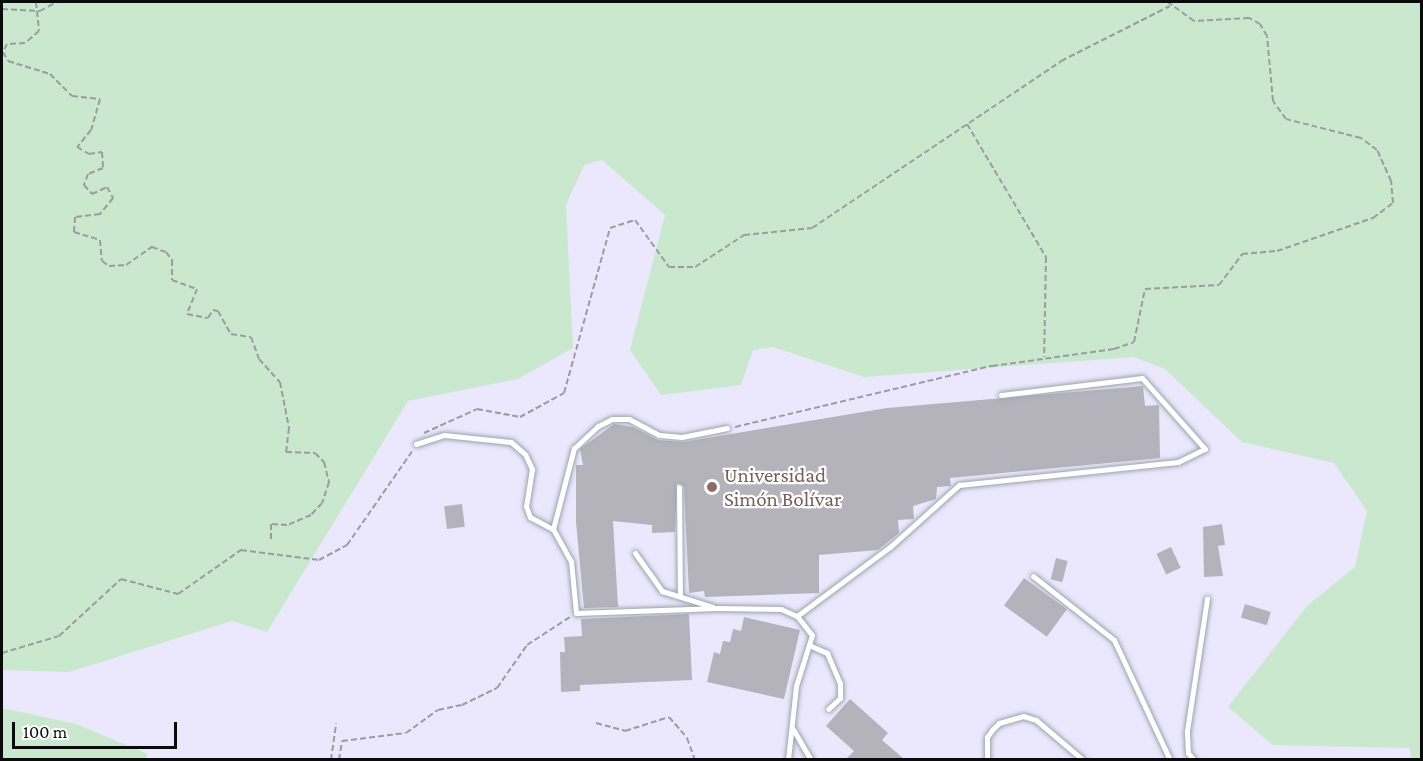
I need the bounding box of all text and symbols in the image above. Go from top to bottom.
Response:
place label: Universidad Simón Bolívar [724,462,841,512]
marker: Universidad Simón Bolívar [705,480,719,494]
scale bar [15,710,180,748]
text: 100 m [23,722,67,742]

